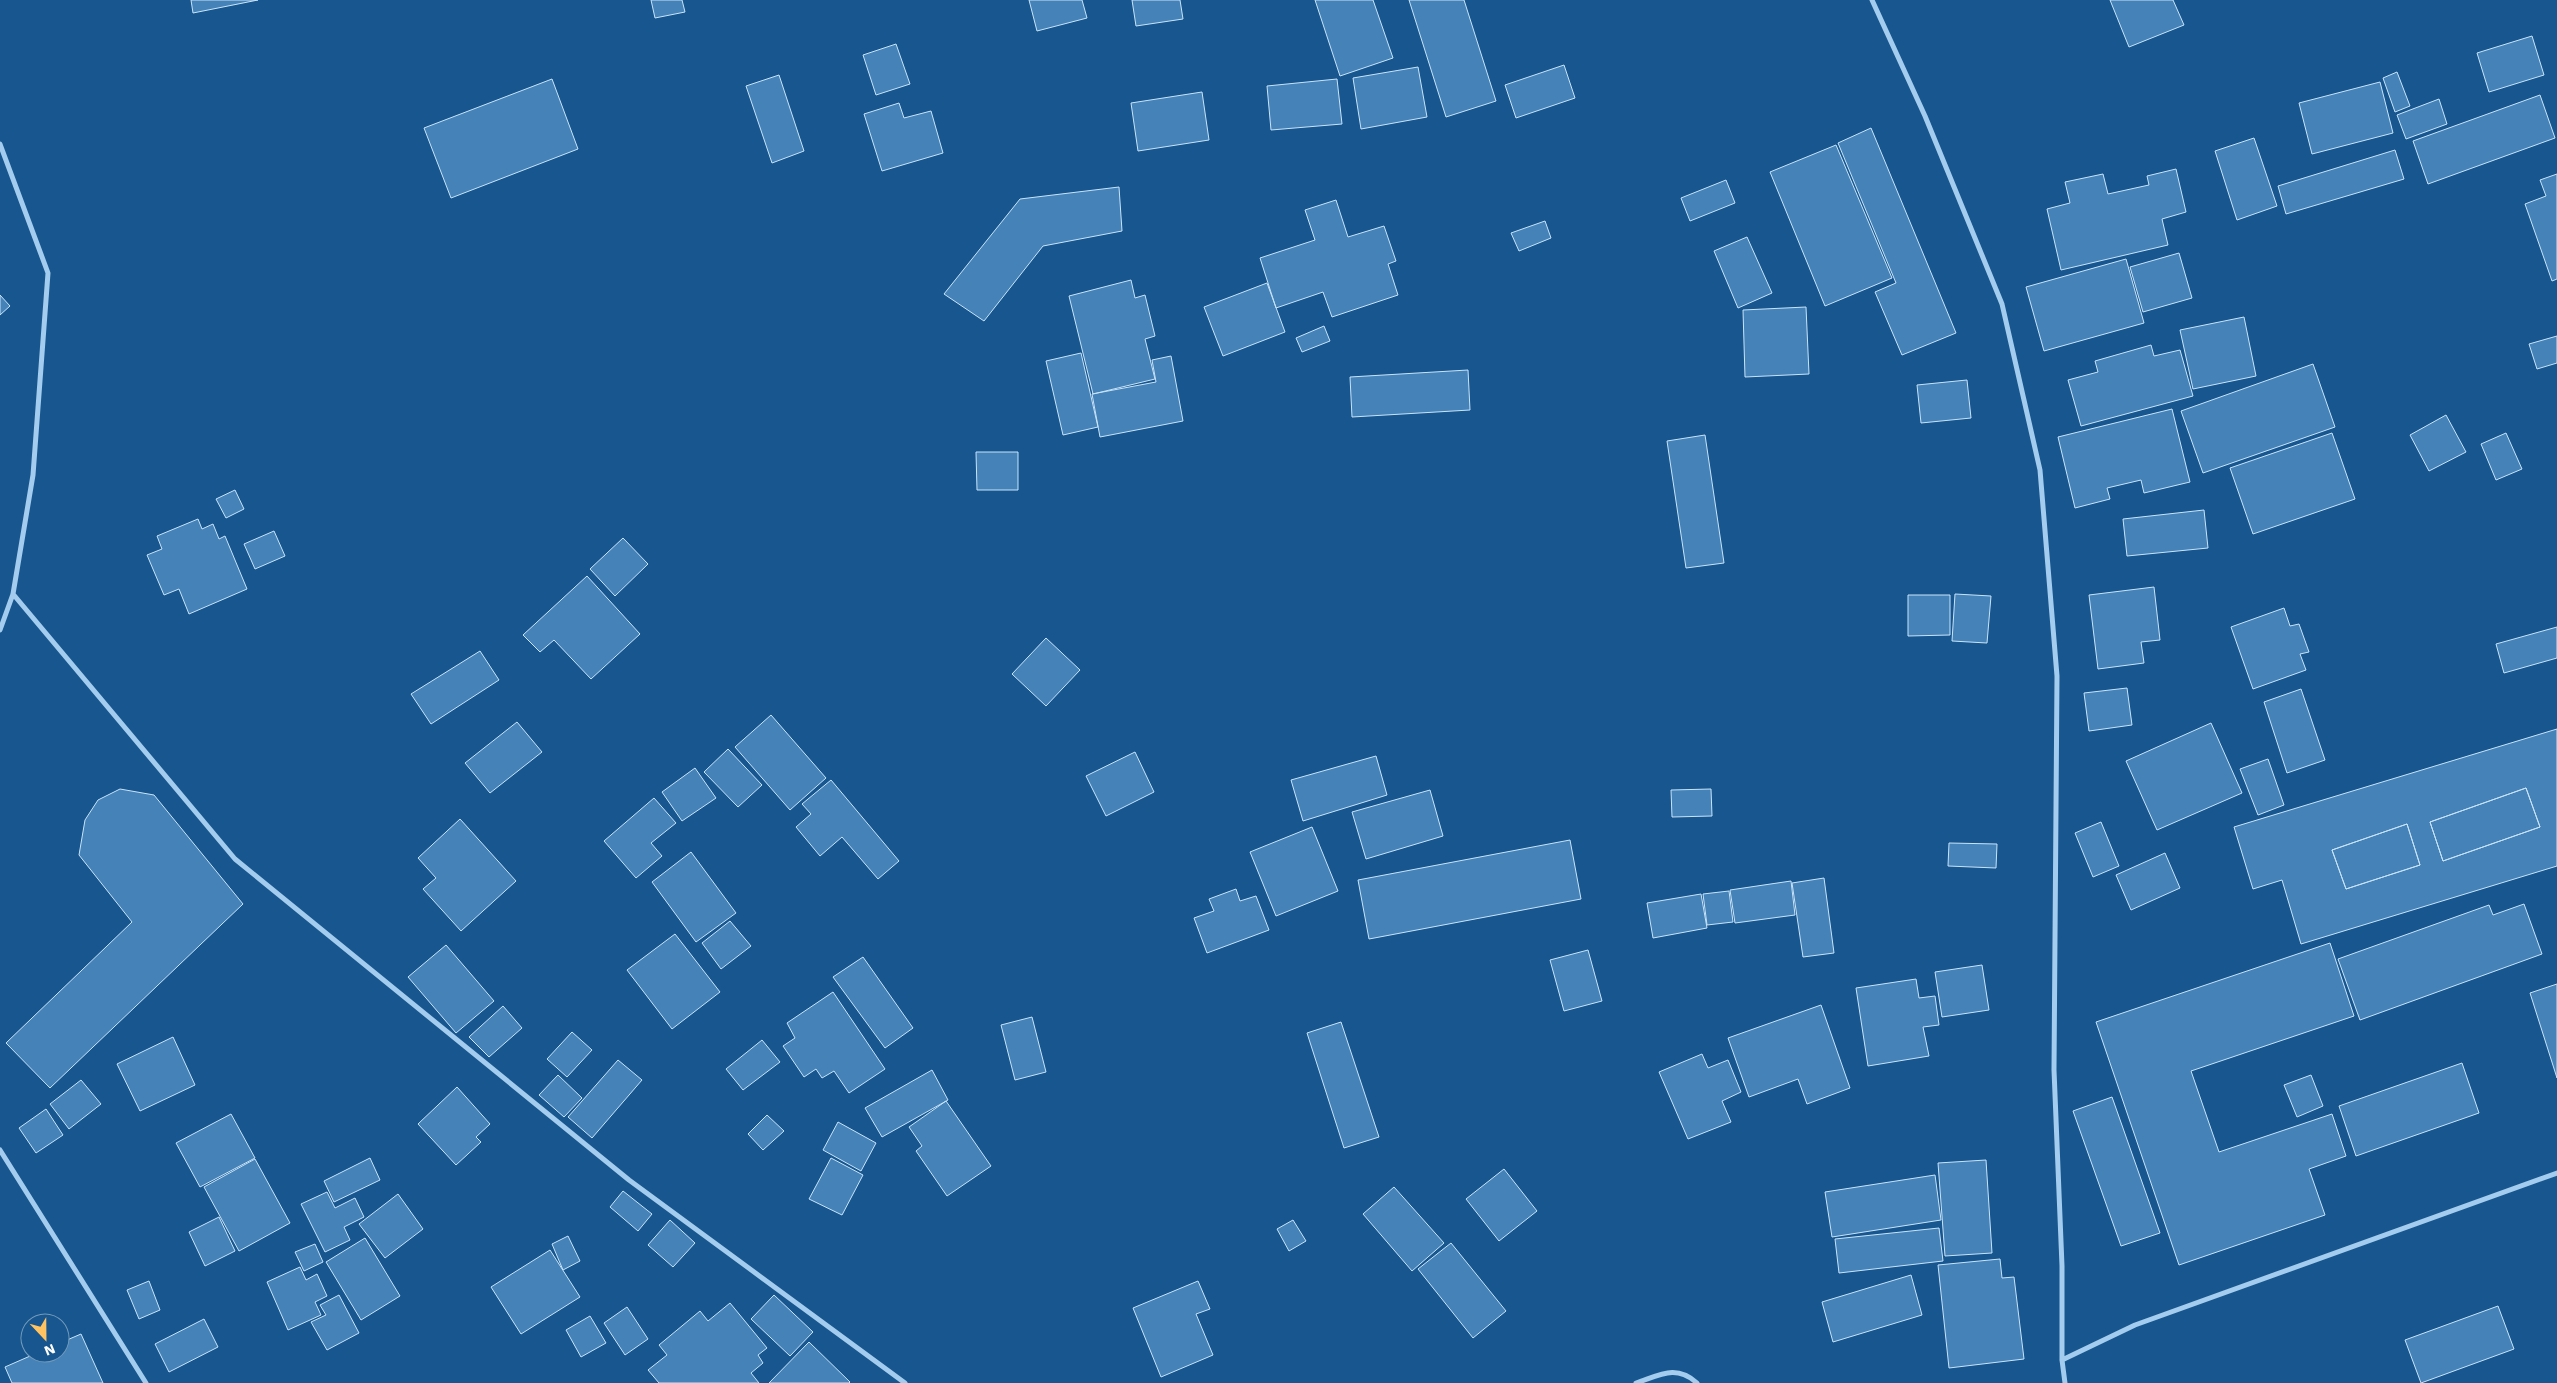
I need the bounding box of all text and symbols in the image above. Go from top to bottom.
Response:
north arrow [20,1313,70,1363]
text: N [42,1341,58,1359]

